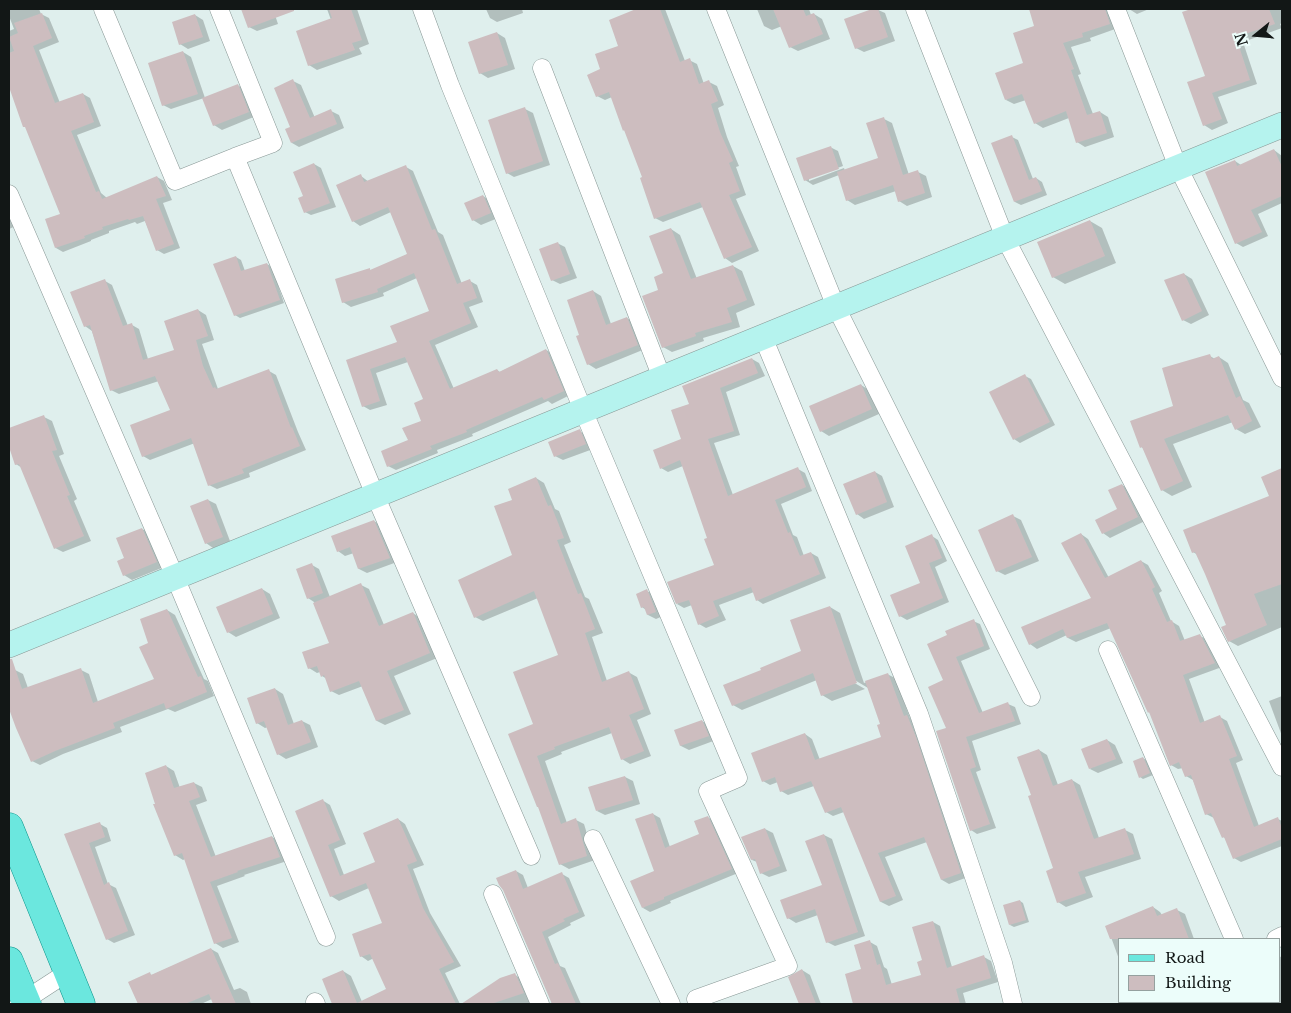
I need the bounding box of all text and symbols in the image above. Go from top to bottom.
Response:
north arrow [1231,10,1281,60]
text: N [1231,30,1252,48]
legend [1118,938,1281,1003]
text: Road [1165,948,1205,967]
text: Building [1165,973,1231,992]

